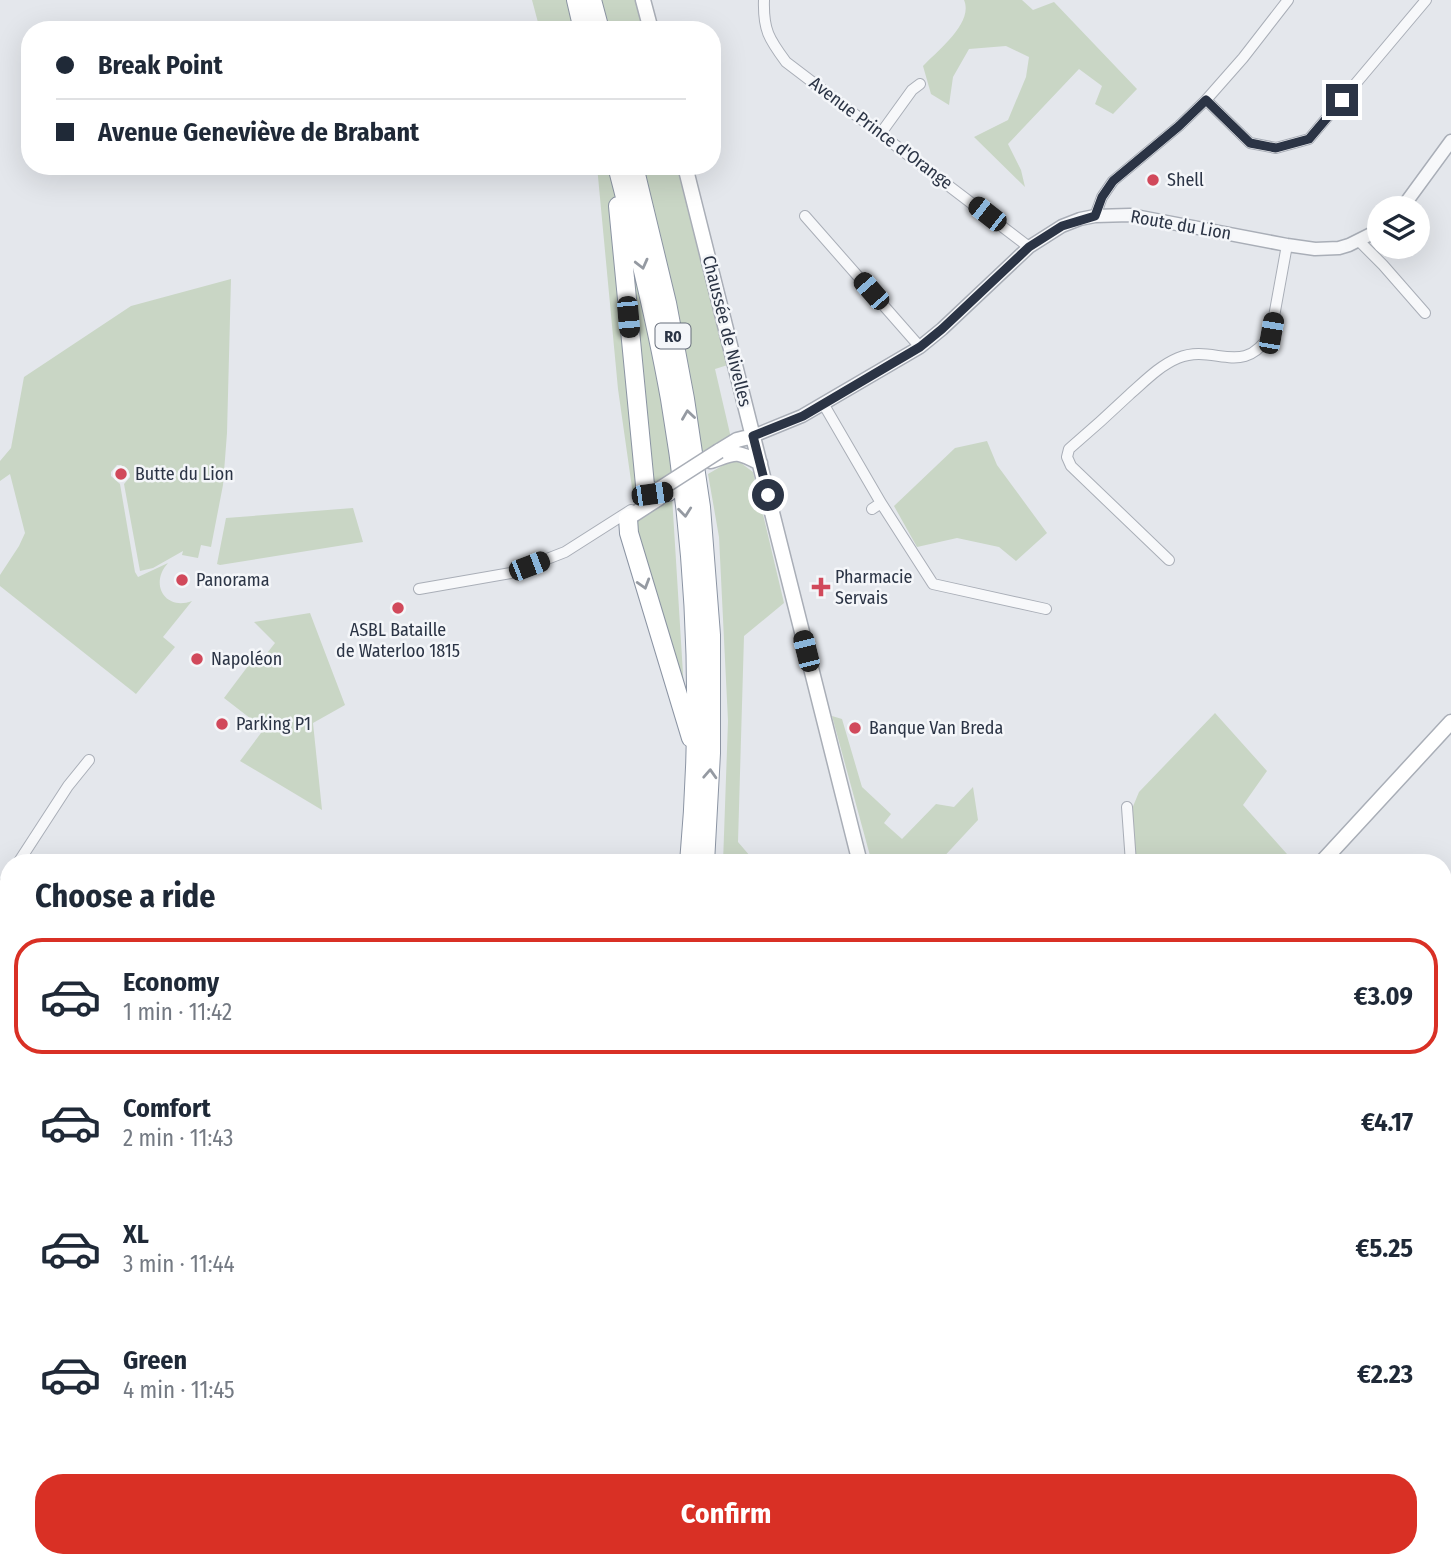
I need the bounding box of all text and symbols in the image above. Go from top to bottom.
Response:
text: Break Point [98,50,223,81]
street label: Avenue Prince d'Orange [805,72,957,194]
route end [1326,84,1358,116]
text: Avenue Geneviève de Brabant [98,117,419,148]
place label: Shell [1167,169,1204,191]
marker: Shell [1145,172,1161,188]
car [964,193,1011,235]
map controls [1367,196,1430,259]
button: layers [1367,196,1430,259]
street label: Route du Lion [1129,205,1233,245]
street label: Chaussée de Nivelles [698,253,756,409]
one-way arrow [634,258,648,270]
car [850,268,893,314]
car [616,295,641,339]
car [1258,310,1285,356]
road number: R0 [656,324,690,348]
one-way arrow [680,409,695,421]
place label: Butte du Lion [135,463,234,485]
marker: Butte du Lion [113,466,129,482]
route start [752,479,784,511]
car [630,481,675,507]
one-way arrow [677,507,692,518]
car [506,549,553,583]
place label: Pharmacie Servais [835,566,913,609]
place label: Panorama [196,569,270,591]
marker: Panorama [174,572,190,588]
one-way arrow [636,578,651,590]
marker: Pharmacie Servais [813,579,829,595]
marker: ASBL Bataille de Waterloo 1815 [390,600,406,616]
place label: ASBL Bataille de Waterloo 1815 [336,619,460,662]
car [791,628,822,674]
place label: Napoléon [211,648,282,670]
marker: Napoléon [189,651,205,667]
place label: Parking P1 [236,713,311,735]
marker: Parking P1 [214,716,230,732]
place label: Banque Van Breda [869,717,1003,739]
marker: Banque Van Breda [847,720,863,736]
one-way arrow [703,768,718,779]
text: Choose a ride [35,877,216,915]
icon: car [39,965,102,1028]
text: Economy [123,967,219,998]
text: €3.09 [1354,981,1413,1012]
text: 1 min · 11:42 [123,998,232,1026]
icon: car [39,1091,102,1154]
text: Comfort [123,1093,211,1124]
text: €4.17 [1361,1107,1413,1138]
text: 2 min · 11:43 [123,1124,233,1152]
icon: car [39,1217,102,1280]
text: XL [123,1219,149,1250]
text: €5.25 [1356,1233,1413,1264]
text: 3 min · 11:44 [123,1250,235,1278]
icon: car [39,1343,102,1406]
text: Green [123,1345,187,1376]
text: €2.23 [1357,1359,1413,1390]
text: 4 min · 11:45 [123,1376,235,1404]
button: Confirm [35,1474,1417,1554]

